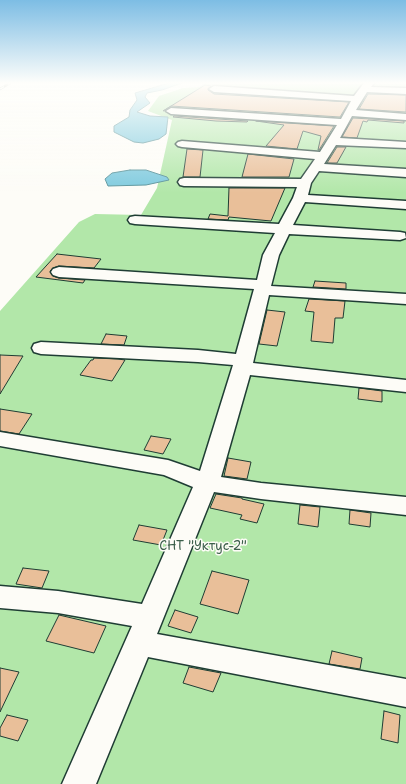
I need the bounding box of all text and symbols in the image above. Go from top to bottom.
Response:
park label: СНТ "Уктус-2" [159,539,247,555]

